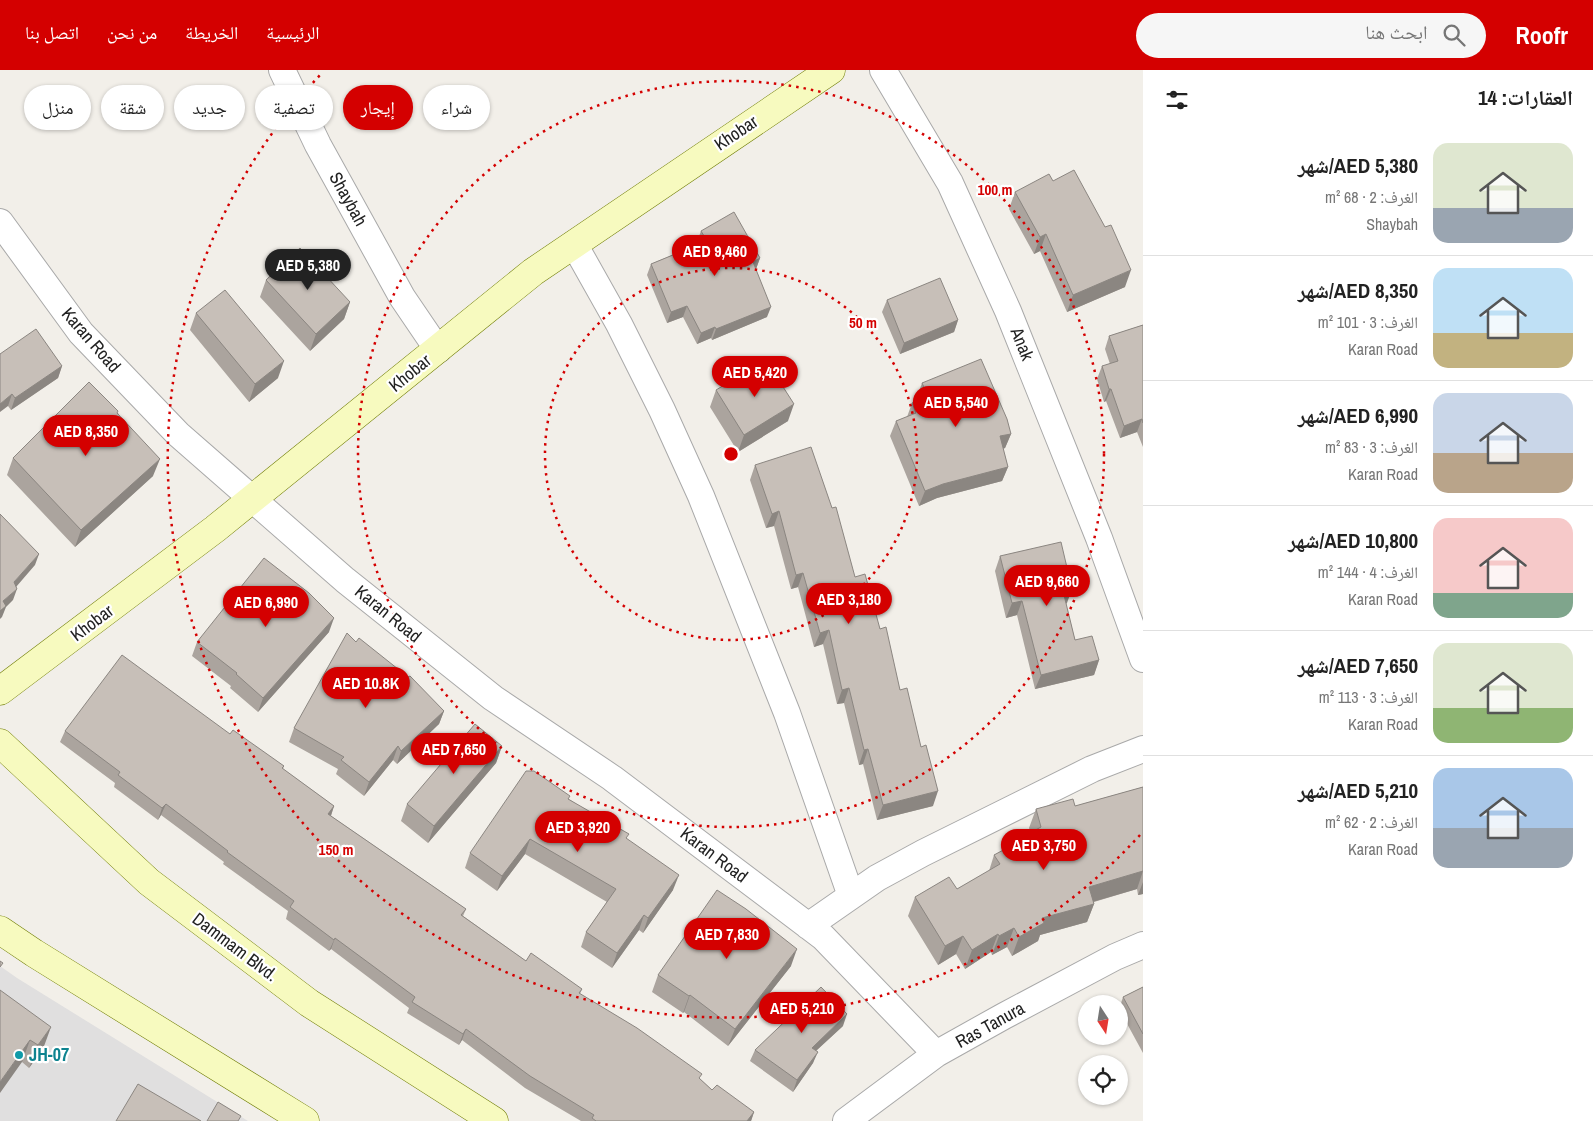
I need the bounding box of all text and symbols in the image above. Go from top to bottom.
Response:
search box [1136,13,1486,58]
text: ابحث هنا [1365,19,1428,45]
text: Roofr [1516,19,1568,51]
text: اتصل بنا [25,20,79,45]
text: من نحن [107,20,157,45]
text: الخريطة [185,20,238,45]
text: الرئيسية [266,20,320,45]
icon: search [1440,21,1468,49]
text: العقارات: 14 [1478,83,1573,112]
chip: منزل [24,85,91,130]
chip: شقة [101,85,164,130]
chip: جديد [174,85,245,130]
chip: تصفية [255,85,333,130]
chip: إيجار [343,85,413,130]
chip: شراء [423,85,490,130]
icon: filters [1163,86,1191,114]
street label: Khobar [709,109,763,156]
text: AED 5,380/شهر [1298,151,1418,180]
icon: home [1473,163,1533,223]
street label: Shaybah [323,167,373,230]
text: 100 m [978,179,1012,200]
text: الغرف: 2 · 68 m² [1325,186,1418,208]
text: Shaybah [1366,213,1418,235]
pin: AED 9,460 [658,234,772,277]
text: AED 9,460 [683,240,747,262]
pin: AED 5,380 [251,248,365,291]
text: AED 5,380 [276,254,340,276]
text: AED 8,350/شهر [1298,276,1418,305]
icon: home [1473,288,1533,348]
street label: Karan Road [56,302,127,378]
text: الغرف: 3 · 101 m² [1318,311,1418,333]
text: 50 m [849,312,877,333]
street label: Anak [1004,323,1041,365]
text: Karan Road [1348,338,1418,360]
street label: Khobar [383,348,436,397]
pin: AED 5,420 [698,356,812,398]
text: AED 5,420 [723,361,787,383]
pin: AED 5,540 [899,386,1013,428]
text: AED 5,540 [924,391,988,413]
text: AED 6,990/شهر [1298,401,1418,430]
icon: home [1473,413,1533,473]
pin: AED 8,350 [29,414,143,457]
text: AED 8,350 [54,420,118,442]
text: الغرف: 3 · 83 m² [1325,436,1418,458]
centre of rings [722,445,740,463]
text: Karan Road [1348,463,1418,485]
text: AED 10,800/شهر [1288,526,1418,555]
icon: home [1473,538,1533,598]
text: الغرف: 4 · 144 m² [1318,561,1418,583]
pin: AED 9,660 [990,564,1104,607]
text: AED 9,660 [1015,570,1079,592]
street label: Karan Road [350,579,427,648]
pin: AED 3,180 [792,582,906,625]
pin: AED 6,990 [209,586,323,628]
text: AED 3,180 [817,588,881,610]
text: Karan Road [1348,588,1418,610]
text: AED 6,990 [234,591,298,613]
street label: Khobar [65,598,118,647]
text: AED 7,650/شهر [1298,651,1418,680]
icon: home [1473,663,1533,723]
pin: AED 10.8K [309,666,423,709]
text: AED 10.8K [333,672,399,694]
text: الغرف: 3 · 113 m² [1319,686,1418,708]
text: Karan Road [1348,713,1418,735]
pin: AED 7,650 [397,732,511,775]
text: AED 7,650 [422,738,486,760]
text: AED 5,210/شهر [1298,776,1418,805]
icon: home [1473,788,1533,848]
pin: AED 3,920 [521,810,635,853]
text: الغرف: 2 · 62 m² [1325,811,1418,833]
text: AED 3,920 [546,816,610,838]
street label: Karan Road [675,821,753,888]
pin: AED 3,750 [987,828,1101,871]
text: AED 3,750 [1012,834,1076,856]
text: Karan Road [1348,838,1418,860]
text: 150 m [319,839,353,860]
street label: Dammam Blvd. [187,906,283,987]
pin: AED 7,830 [670,918,784,960]
text: AED 7,830 [695,923,759,945]
pin: AED 5,210 [745,992,859,1034]
street label: Ras Tanura [951,995,1029,1054]
north arrow [1078,995,1128,1045]
map controls [1078,995,1128,1105]
text: AED 5,210 [770,997,834,1019]
place label: JH-07 [29,1042,69,1067]
marker: JH-07 [13,1049,25,1061]
button: locate [1078,1055,1128,1105]

